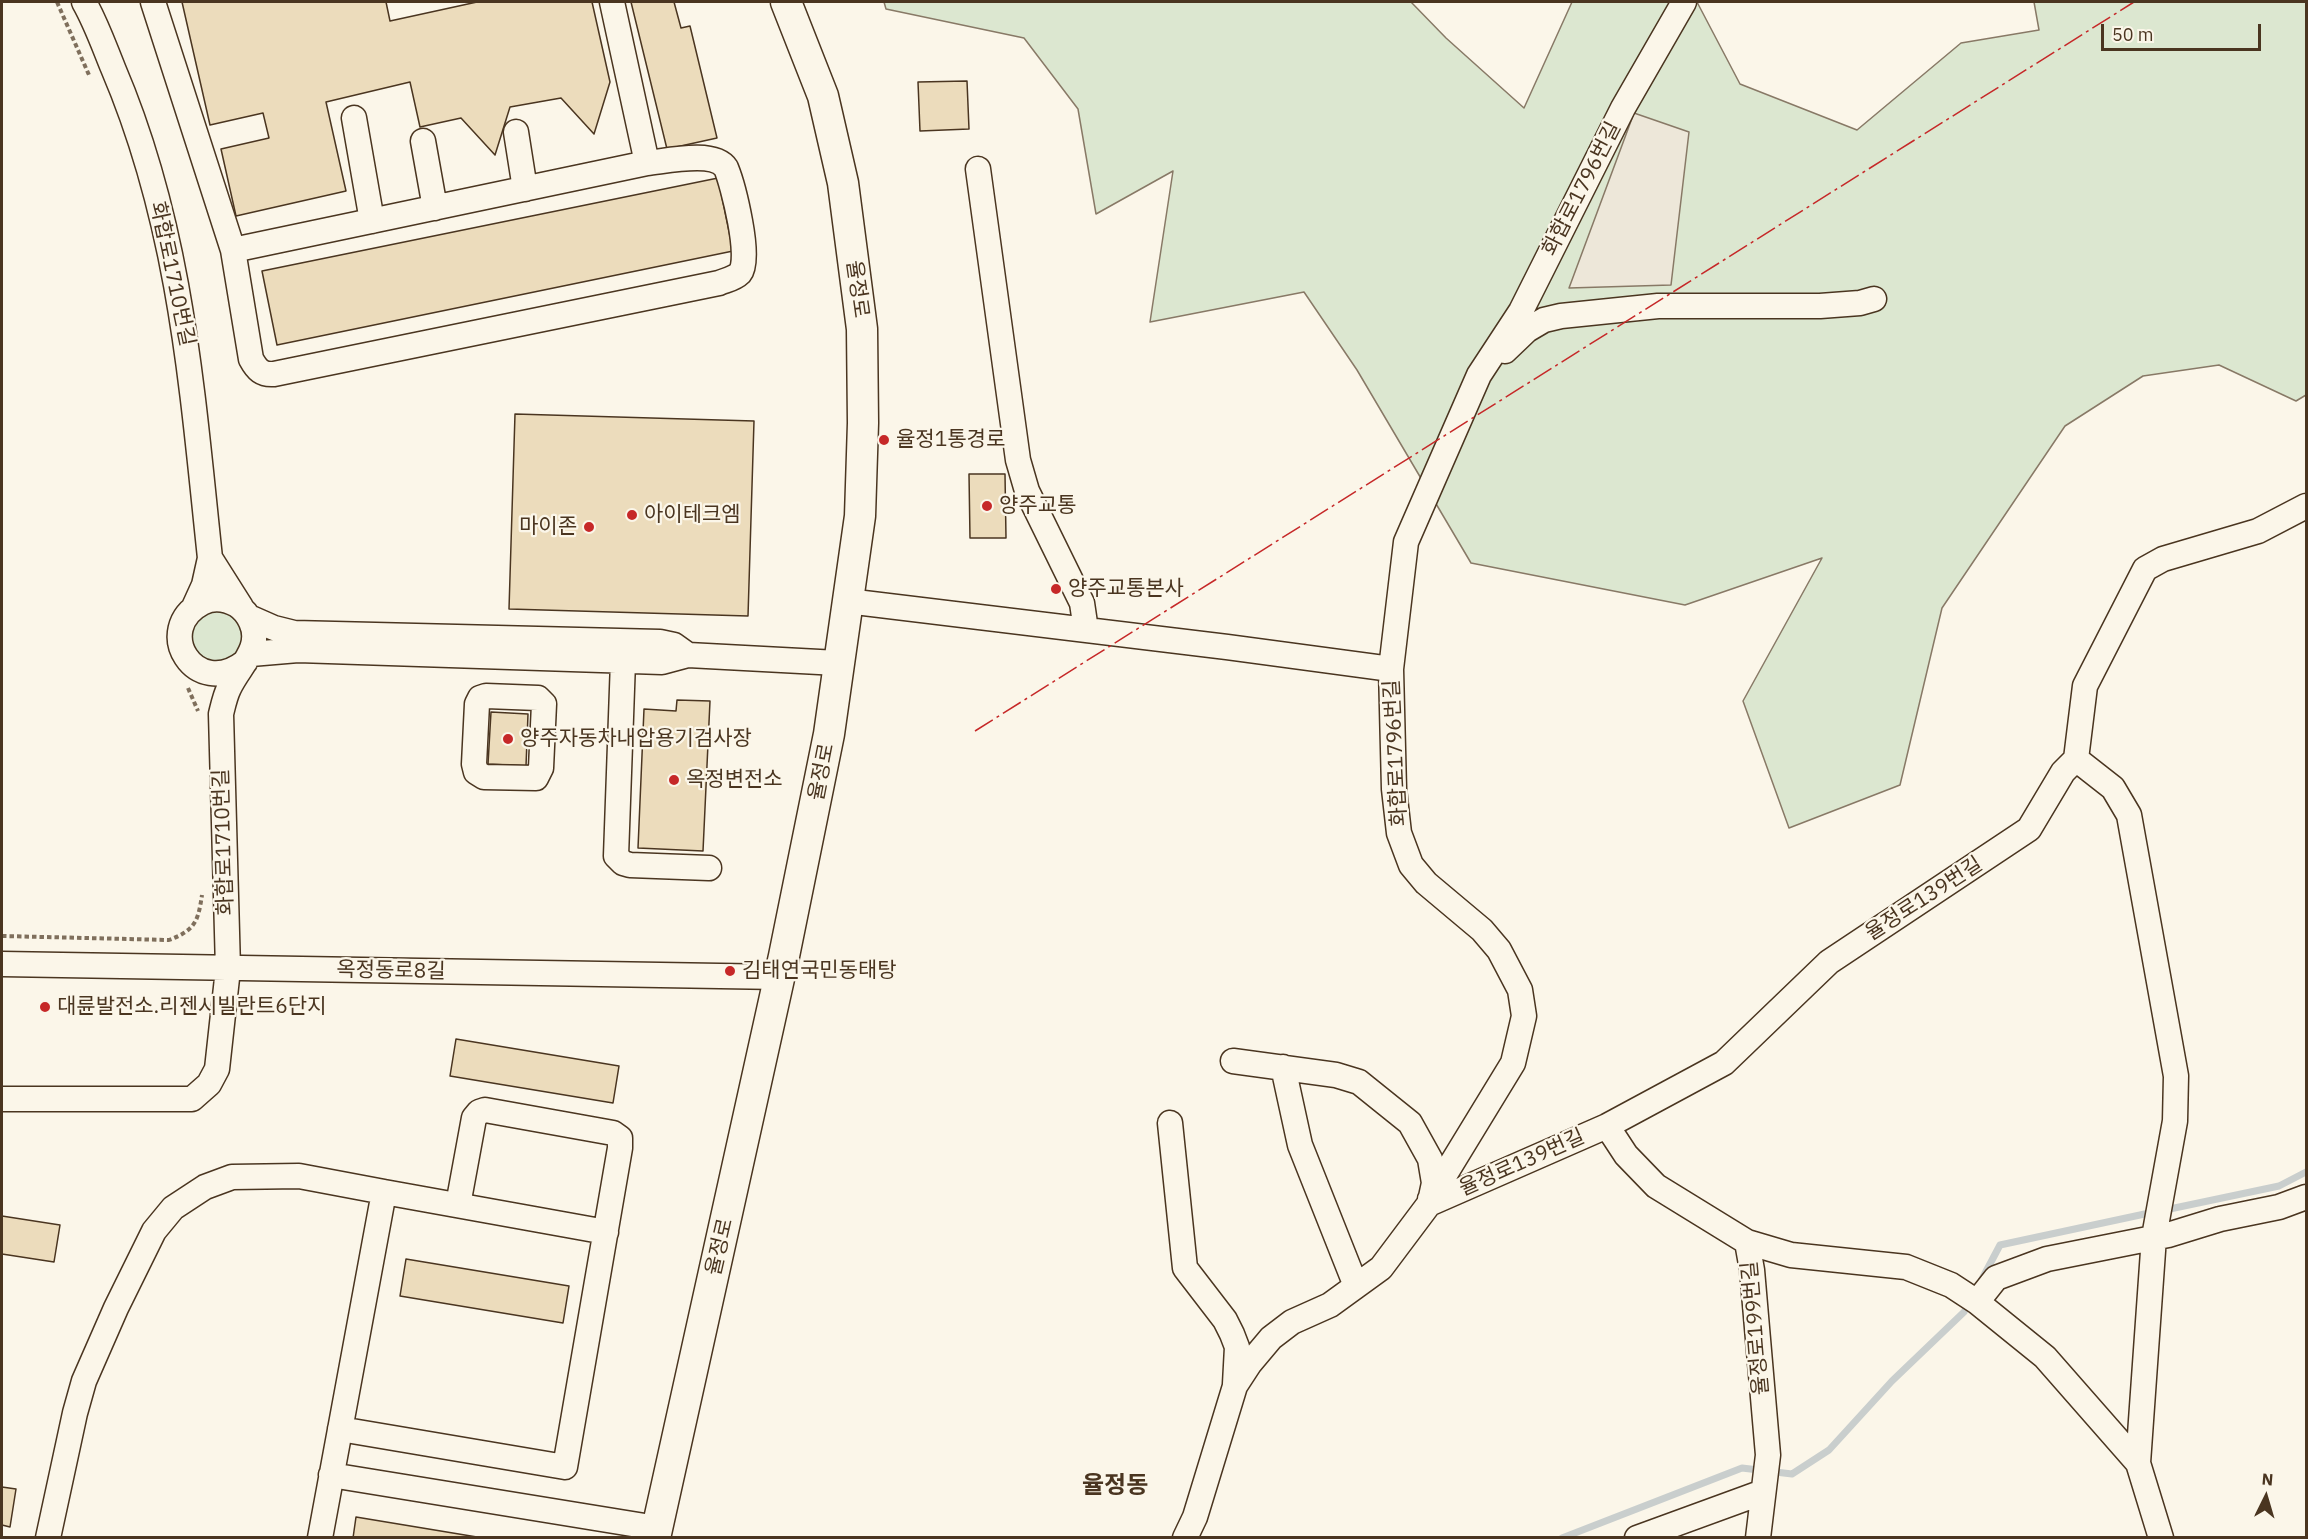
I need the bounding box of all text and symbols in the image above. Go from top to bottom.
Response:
scale bar [2104,12,2264,50]
text: 50 m [2112,23,2154,46]
street label: 화합로1796번길 [1537,118,1627,260]
street label: 화합로1710번길 [144,199,200,349]
street label: 율정로 [840,259,874,319]
place label: 율정1통경로 [896,427,1005,453]
marker: 율정1통경로 [877,433,891,447]
place label: 양주교통 [999,493,1076,519]
marker: 양주교통 [980,499,994,513]
place label: 아이테크엠 [644,502,741,528]
marker: 아이테크엠 [625,508,639,522]
place label: 마이존 [519,514,577,540]
marker: 마이존 [582,520,596,534]
place label: 양주교통본사 [1068,576,1184,602]
marker: 양주교통본사 [1049,582,1063,596]
street label: 화합로1796번길 [1380,679,1412,827]
place label: 양주자동차내압용기검사장 [520,726,752,752]
marker: 양주자동차내압용기검사장 [501,732,515,746]
street label: 율정로 [804,741,840,803]
place label: 옥정변전소 [686,767,783,793]
street label: 화합로1710번길 [209,768,239,916]
marker: 옥정변전소 [667,773,681,787]
street label: 율정로139번길 [1861,852,1987,946]
street label: 옥정동로8길 [336,957,446,985]
place label: 김태연국민동태탕 [742,958,897,984]
marker: 김태연국민동태탕 [723,964,737,978]
place label: 대륜발전소.리젠시빌란트6단지 [57,994,326,1020]
marker: 대륜발전소.리젠시빌란트6단지 [38,1000,52,1014]
street label: 율정로139번길 [1455,1124,1589,1202]
street label: 율정로 [701,1216,739,1278]
street label: 율정로199번길 [1738,1260,1774,1396]
north arrow [2236,1467,2296,1527]
text: N [2261,1469,2274,1490]
district label: 율정동 [1082,1472,1148,1500]

